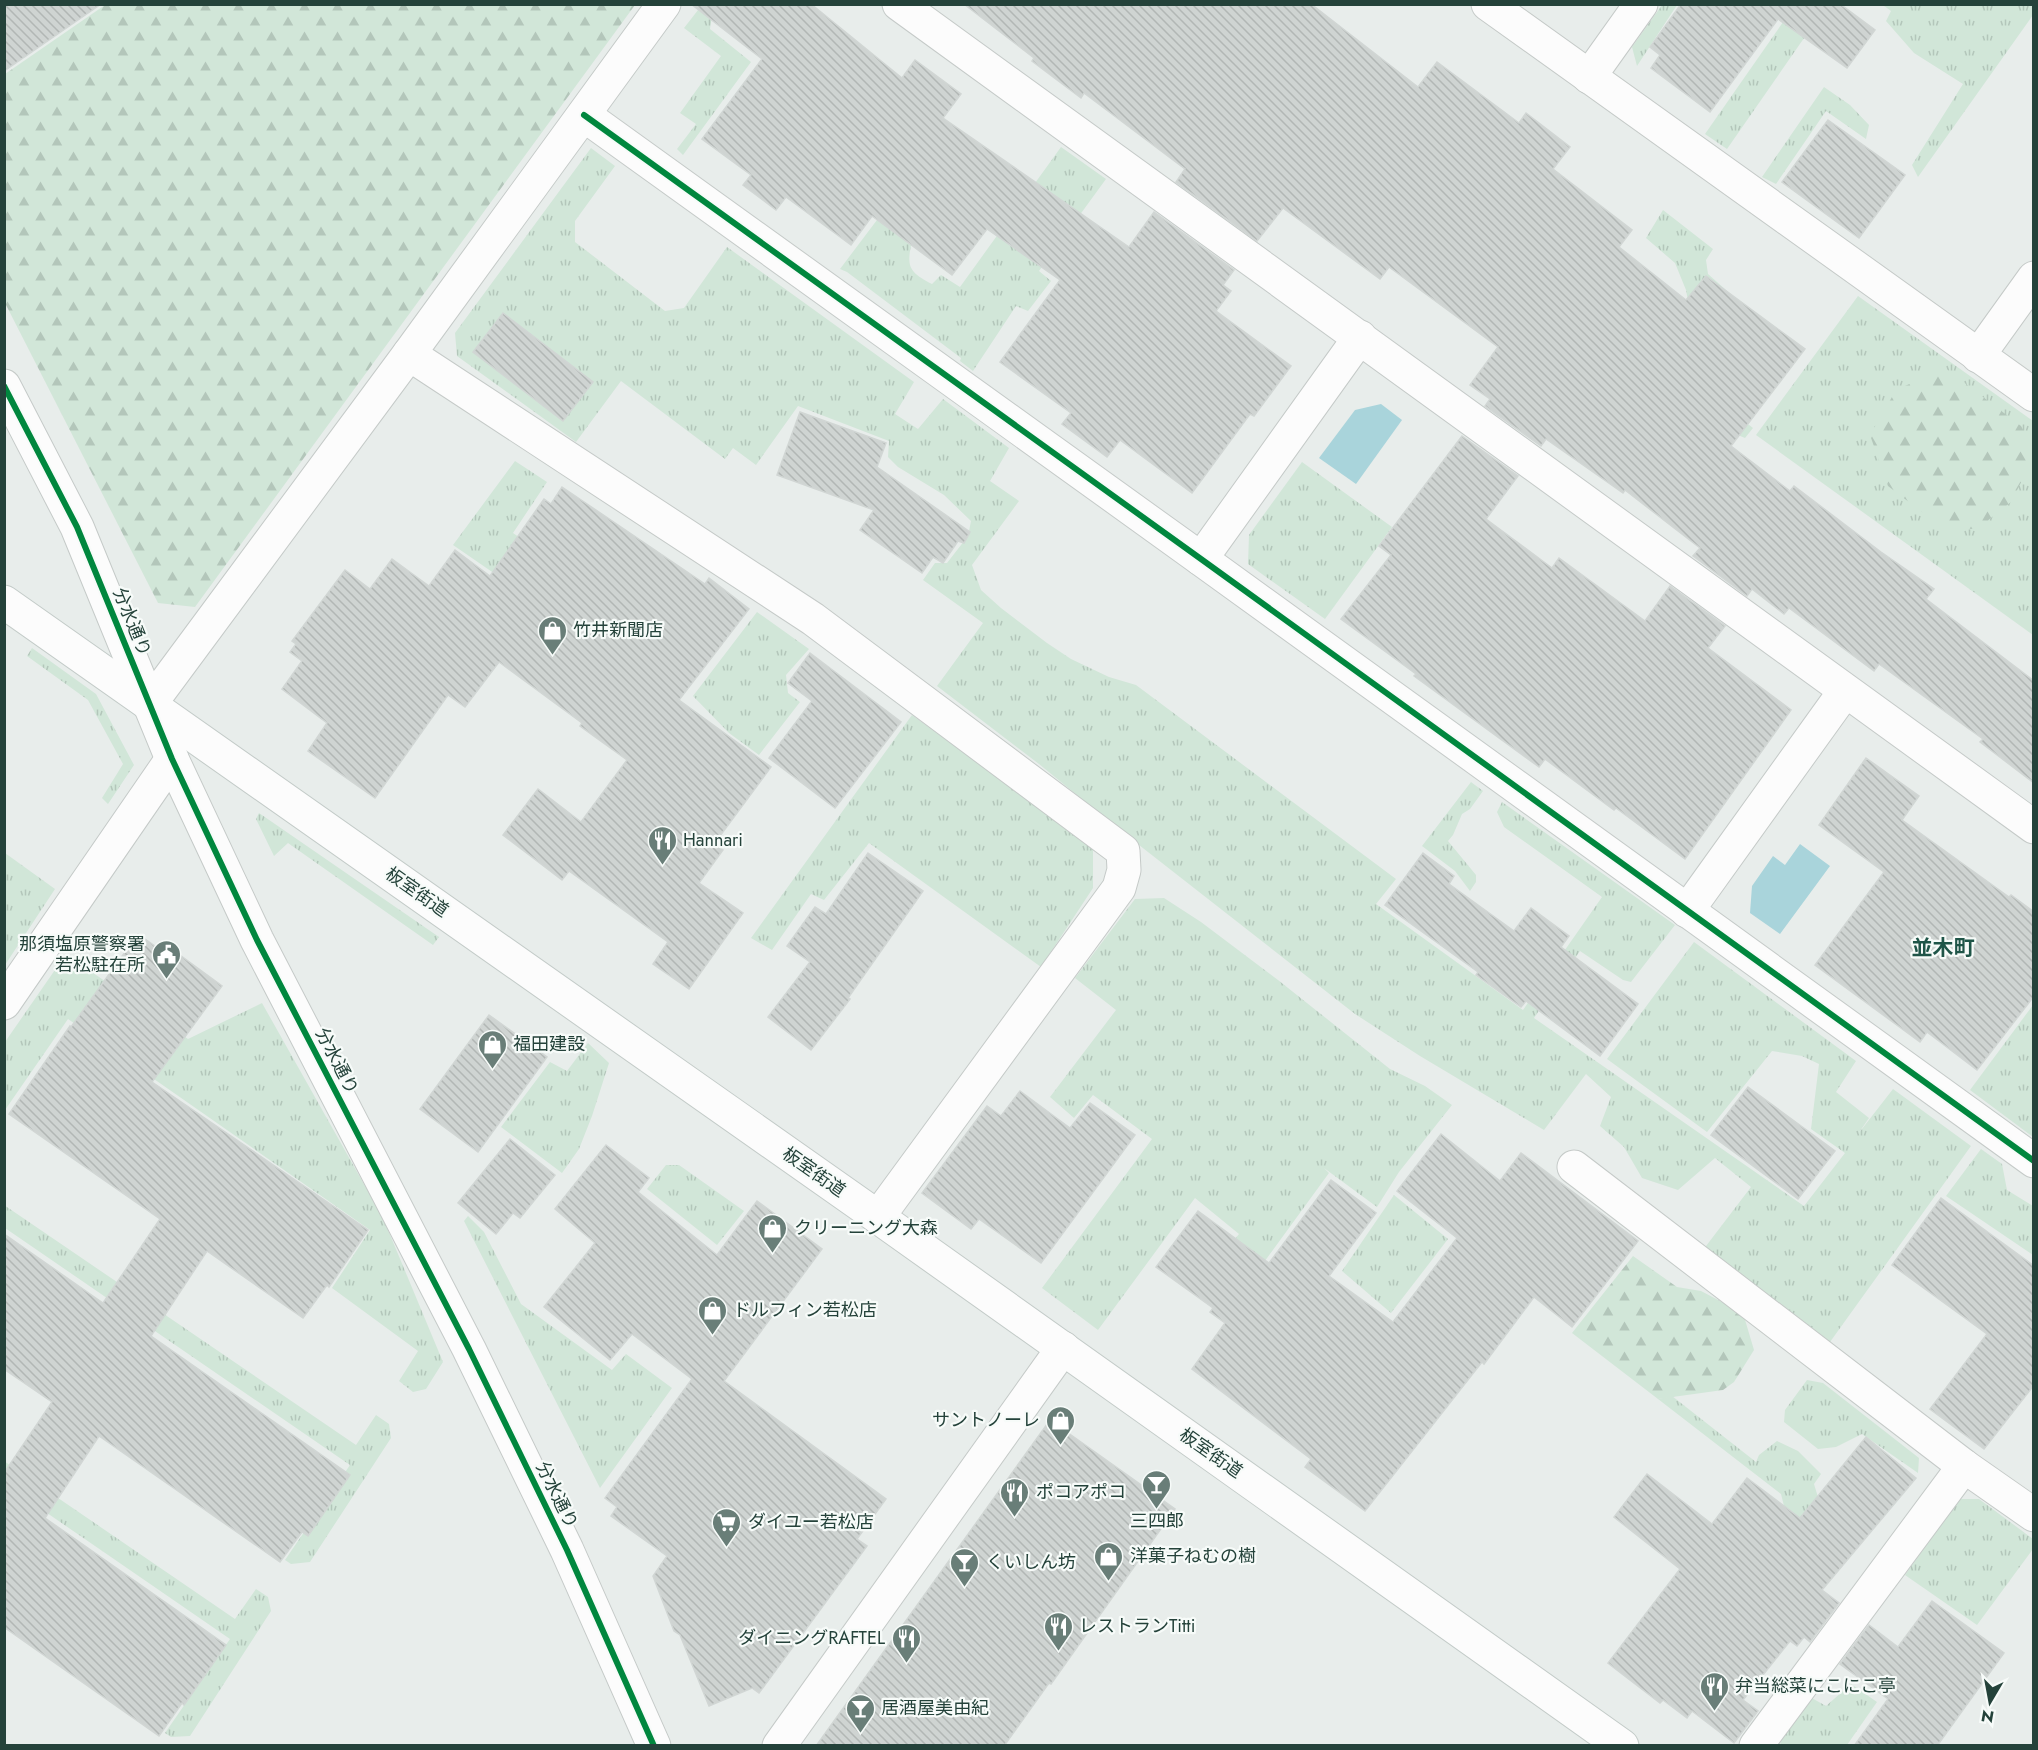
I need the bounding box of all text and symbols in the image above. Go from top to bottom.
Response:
street label: 分水通り [106,584,158,660]
shop icon: 竹井新聞店 [536,614,568,656]
place label: 竹井新聞店 [573,617,663,643]
restaurant icon: Hannari [646,824,678,866]
place label: Hannari [683,827,743,853]
street label: 板室街道 [380,861,454,923]
place label: 那須塩原警察署 若松駐在所 [19,931,145,978]
district label: 並木町 [1912,933,1975,963]
public building icon: 那須塩原警察署 若松駐在所 [150,938,182,980]
street label: 分水通り [309,1023,365,1099]
shop icon: 福田建設 [476,1028,508,1070]
place label: 福田建設 [513,1031,585,1057]
street label: 板室街道 [777,1141,851,1203]
shop icon: クリーニング大森 [757,1212,789,1254]
place label: クリーニング大森 [794,1215,938,1241]
shop icon: ドルフィン若松店 [696,1294,728,1336]
place label: ドルフィン若松店 [733,1297,877,1323]
shop icon: サントノーレ [1045,1404,1077,1446]
place label: サントノーレ [932,1407,1040,1433]
street label: 板室街道 [1174,1422,1248,1484]
street label: 分水通り [530,1457,584,1533]
bar icon: 三四郎 [1141,1468,1173,1510]
restaurant icon: ポコアポコ [999,1476,1031,1518]
place label: ポコアポコ [1036,1479,1126,1505]
supermarket icon: ダイユー若松店 [711,1506,743,1548]
place label: 三四郎 [1130,1508,1184,1534]
place label: ダイユー若松店 [748,1509,874,1535]
shop icon: 洋菓子ねむの樹 [1093,1540,1125,1582]
place label: 洋菓子ねむの樹 [1130,1543,1256,1569]
bar icon: くいしん坊 [949,1546,981,1588]
place label: くいしん坊 [986,1549,1076,1575]
restaurant icon: レストランTitti [1042,1610,1074,1652]
place label: レストランTitti [1079,1613,1195,1639]
restaurant icon: ダイニングRAFTEL [890,1622,922,1664]
place label: ダイニングRAFTEL [738,1625,885,1651]
restaurant icon: 弁当総菜にこにこ亭 [1698,1670,1730,1712]
north arrow [1960,1672,2020,1732]
place label: 弁当総菜にこにこ亭 [1735,1673,1896,1699]
bar icon: 居酒屋美由紀 [844,1692,876,1734]
place label: 居酒屋美由紀 [881,1695,989,1721]
text: N [1979,1704,1996,1729]

